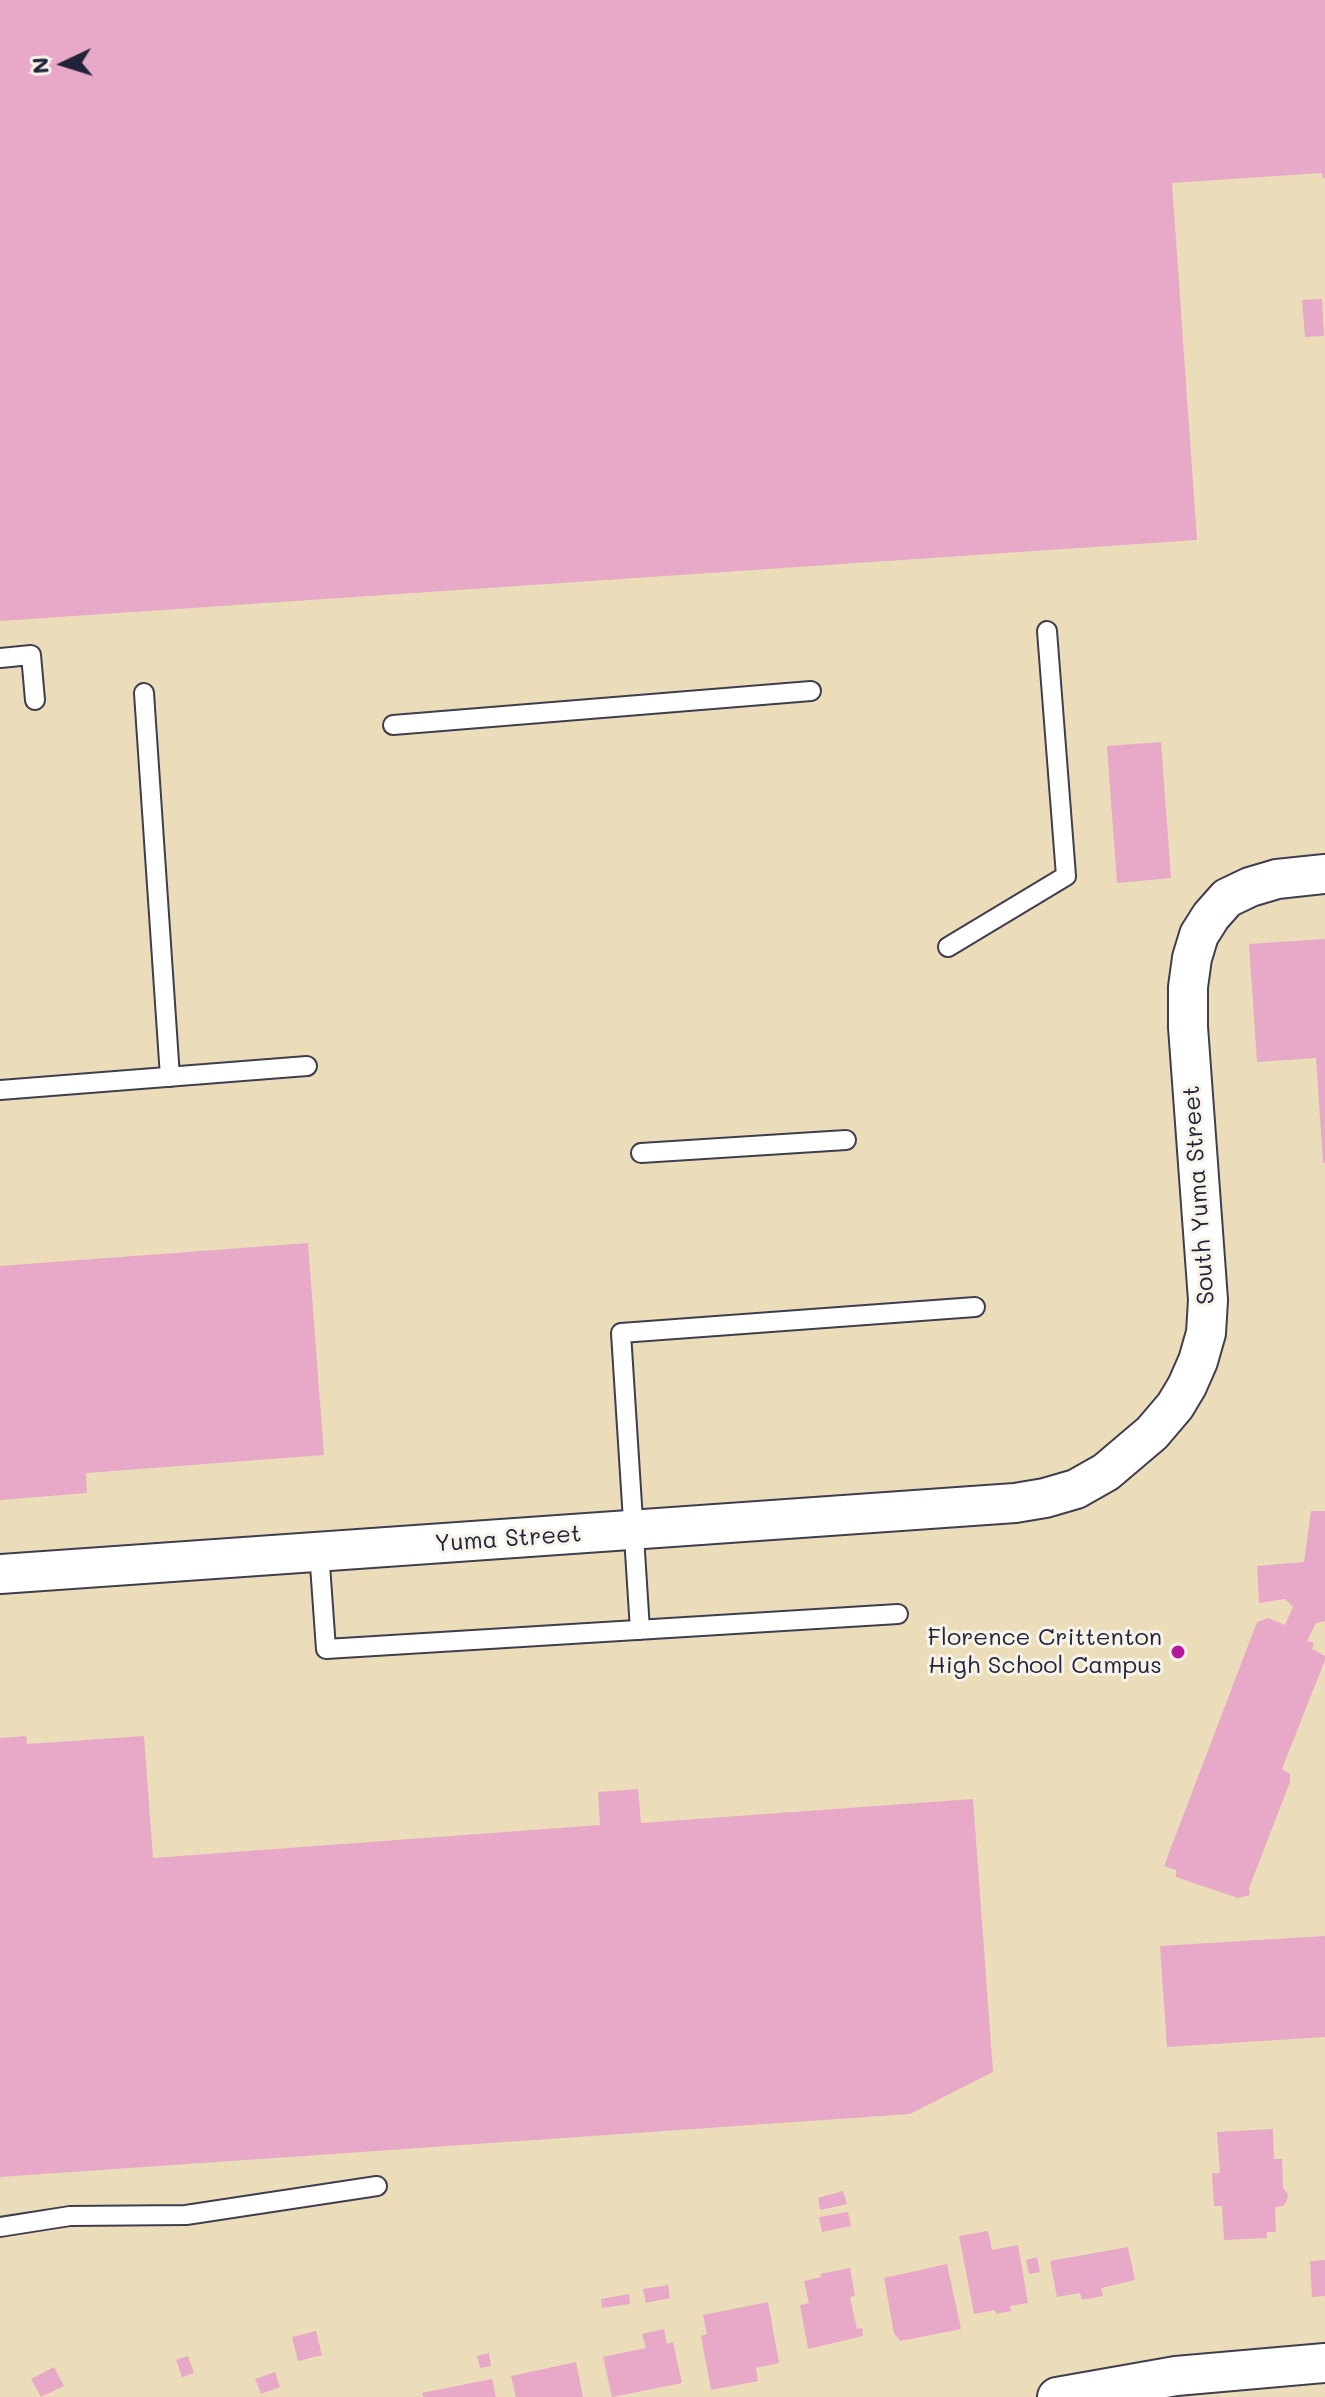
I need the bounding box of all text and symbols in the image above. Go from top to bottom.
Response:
north arrow [24,24,104,104]
text: N [25,56,55,75]
street label: South Yuma Street [1177,1084,1221,1306]
street label: Yuma Street [434,1520,582,1558]
place label: Florence Crittenton High School Campus [928,1624,1162,1680]
marker: Florence Crittenton High School Campus [1169,1643,1187,1661]

